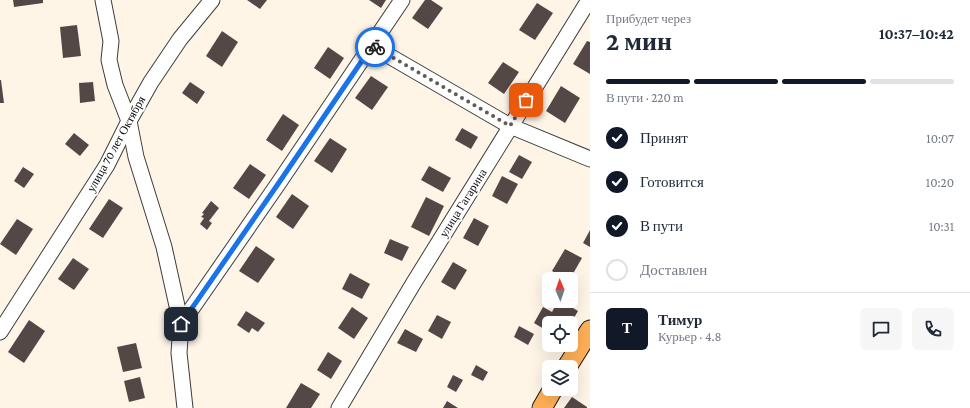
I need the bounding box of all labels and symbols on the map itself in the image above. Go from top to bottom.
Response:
courier [355,27,395,67]
pin [509,83,543,117]
street label: улица 70 лет Октября [84,93,148,194]
street label: улица Гагарина [436,166,490,240]
north arrow [542,272,578,308]
pin [164,307,198,341]

